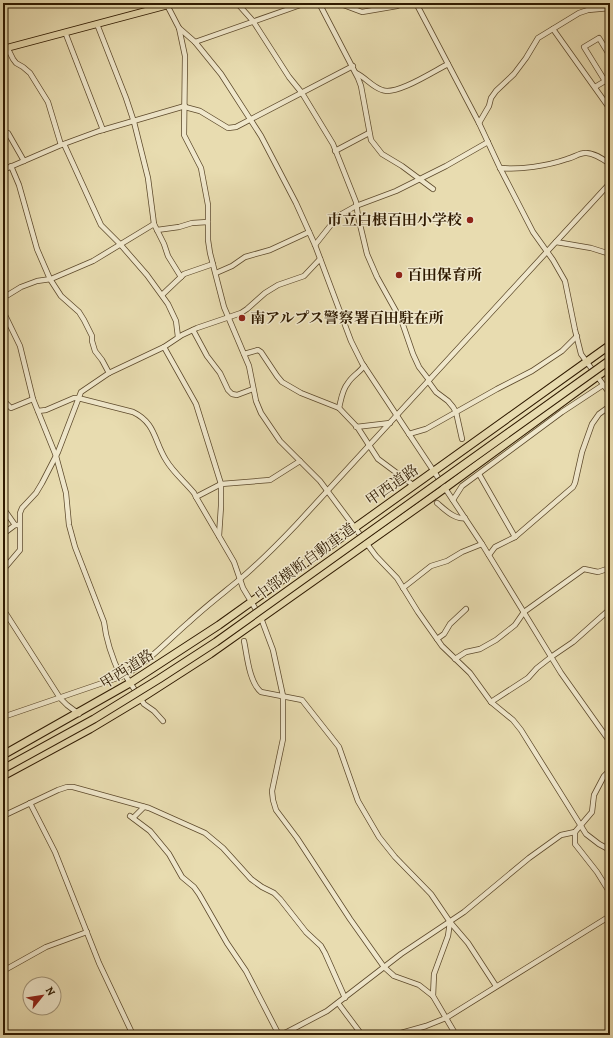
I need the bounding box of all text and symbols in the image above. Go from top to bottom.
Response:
place label: 市立白根百田小学校 [327,210,462,230]
marker: 市立白根百田小学校 [465,215,475,225]
place label: 百田保育所 [407,265,482,285]
marker: 百田保育所 [394,270,404,280]
place label: 南アルプス警察署百田駐在所 [250,308,444,328]
marker: 南アルプス警察署百田駐在所 [237,313,247,323]
street label: 甲西道路 [362,460,422,510]
street label: 中部横断自動車道 [251,519,359,605]
street label: 甲西道路 [96,645,158,693]
north arrow [22,976,62,1016]
text: N [42,984,59,998]

